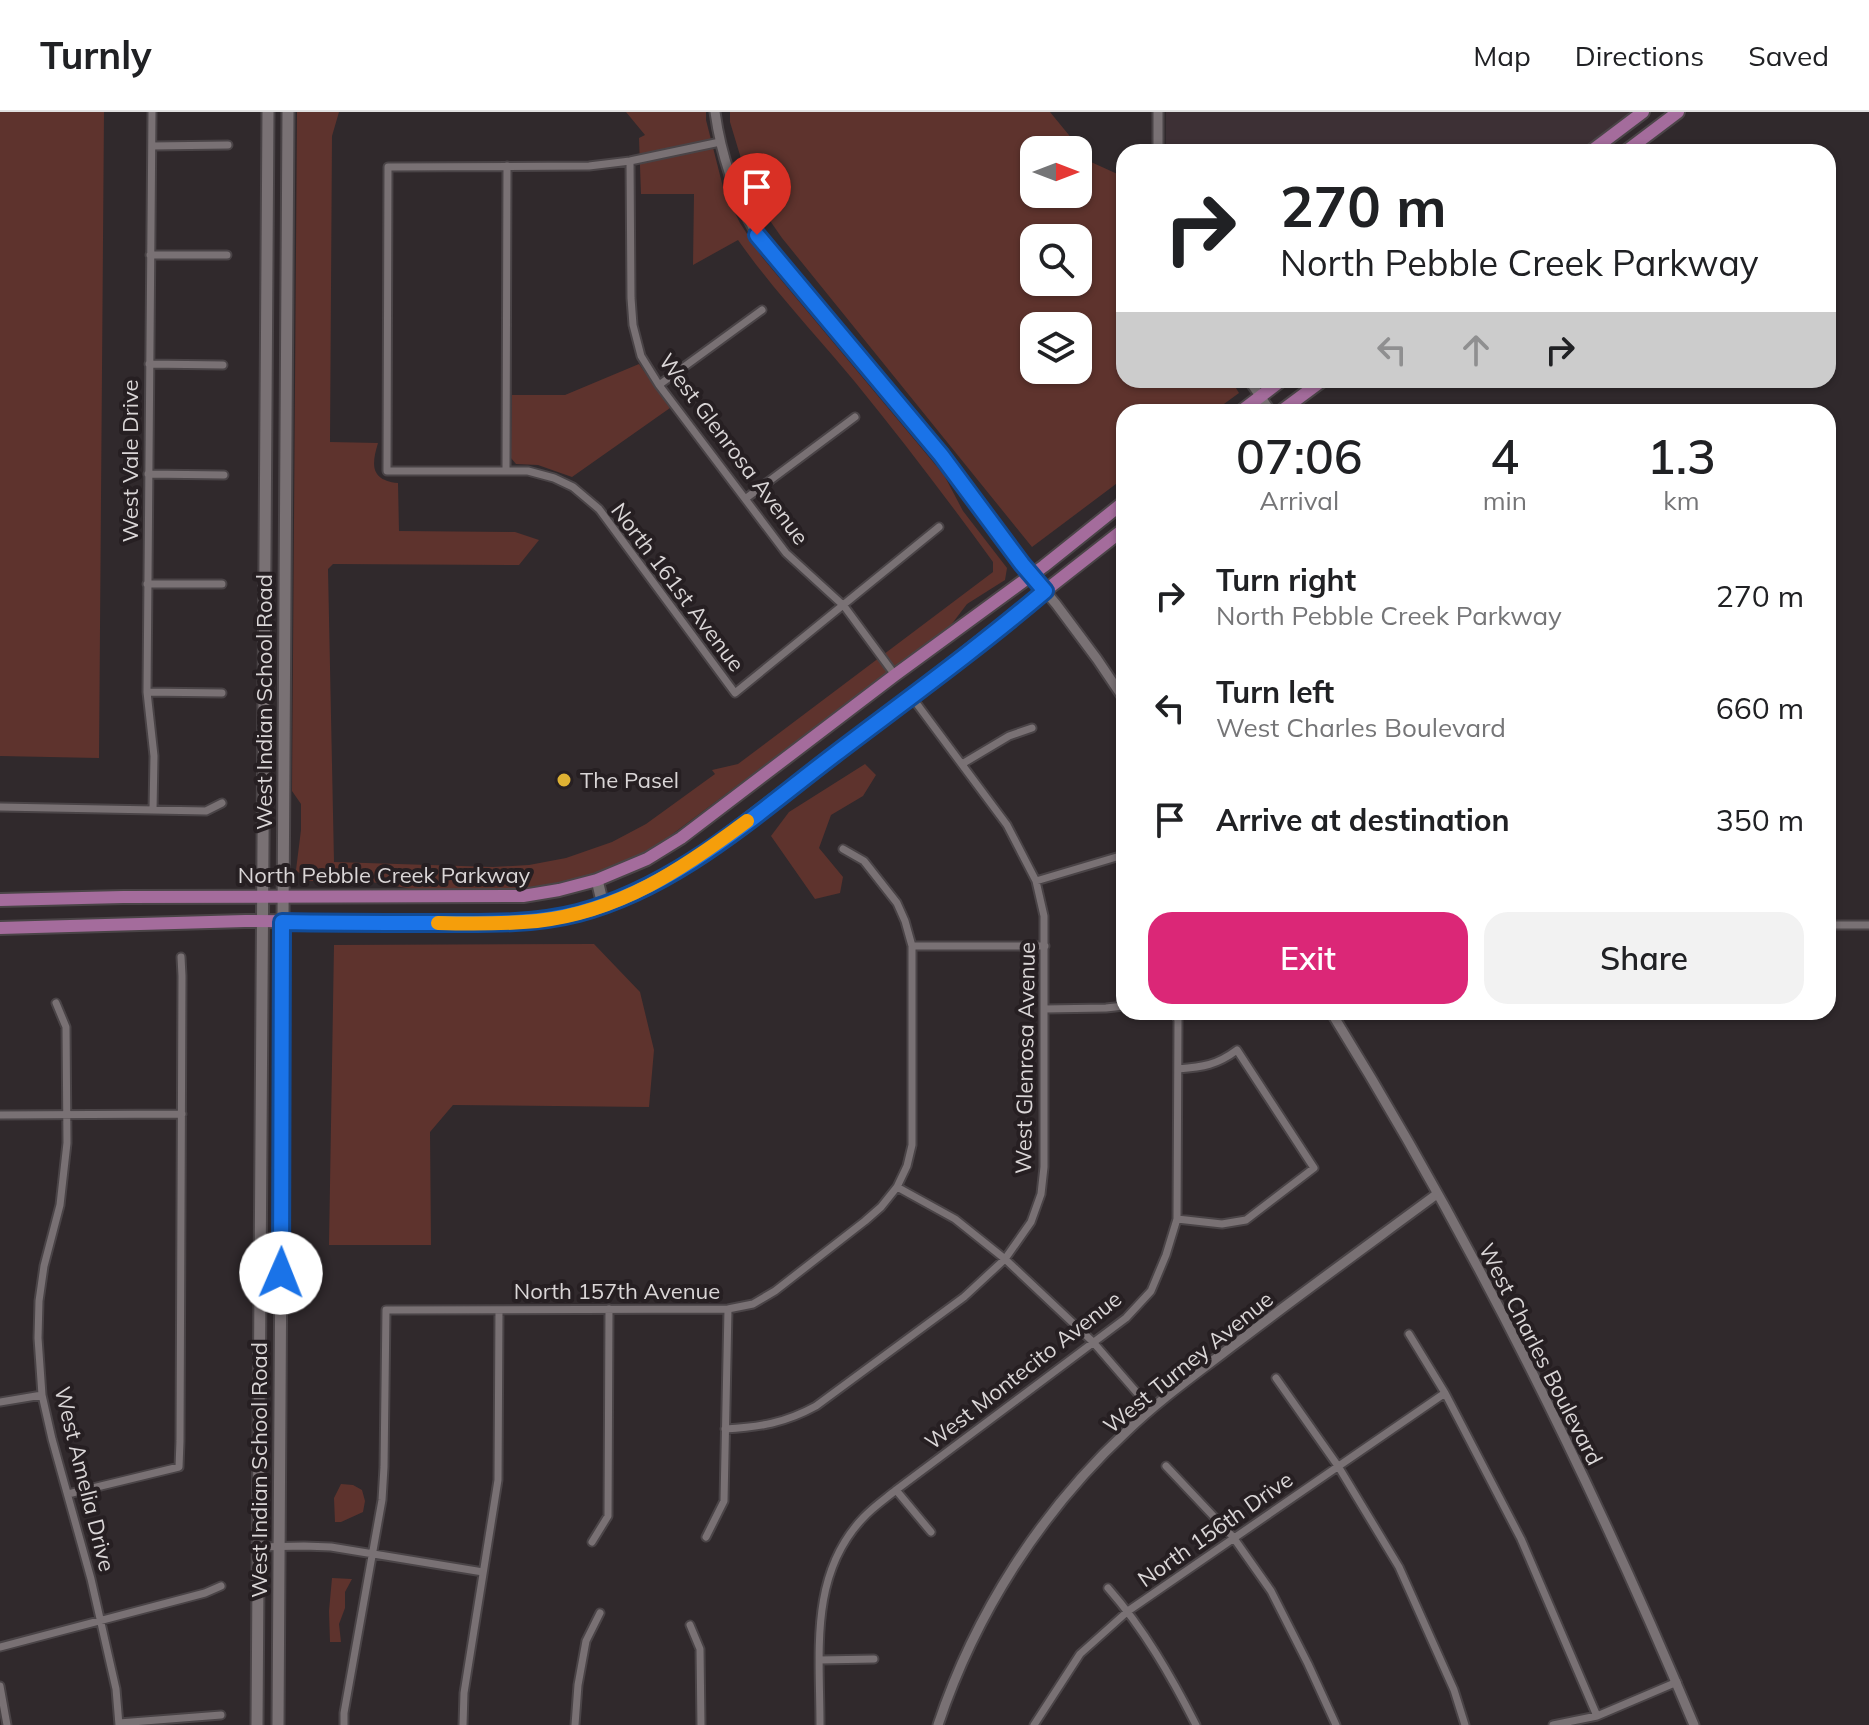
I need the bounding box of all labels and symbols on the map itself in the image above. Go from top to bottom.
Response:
north arrow [1020,136,1092,208]
pin [723,153,791,235]
street label: West Glenrosa Avenue [653,348,815,550]
street label: West Vale Drive [116,380,144,542]
street label: North 161st Avenue [605,497,751,677]
street label: West Indian School Road [250,574,278,830]
place label: The Pasel [580,766,679,794]
marker: The Pasel [555,771,573,789]
street label: North Pebble Creek Parkway [238,861,531,889]
street label: West Glenrosa Avenue [1009,942,1041,1174]
position arrow [239,1231,323,1315]
street label: West Charles Boulevard [1473,1238,1609,1470]
street label: North 157th Avenue [514,1277,720,1305]
street label: West Montecito Avenue [919,1284,1127,1456]
street label: West Turney Avenue [1097,1285,1279,1439]
street label: West Indian School Road [245,1342,273,1598]
street label: West Amelia Drive [49,1384,121,1574]
street label: North 156th Drive [1132,1465,1298,1593]

